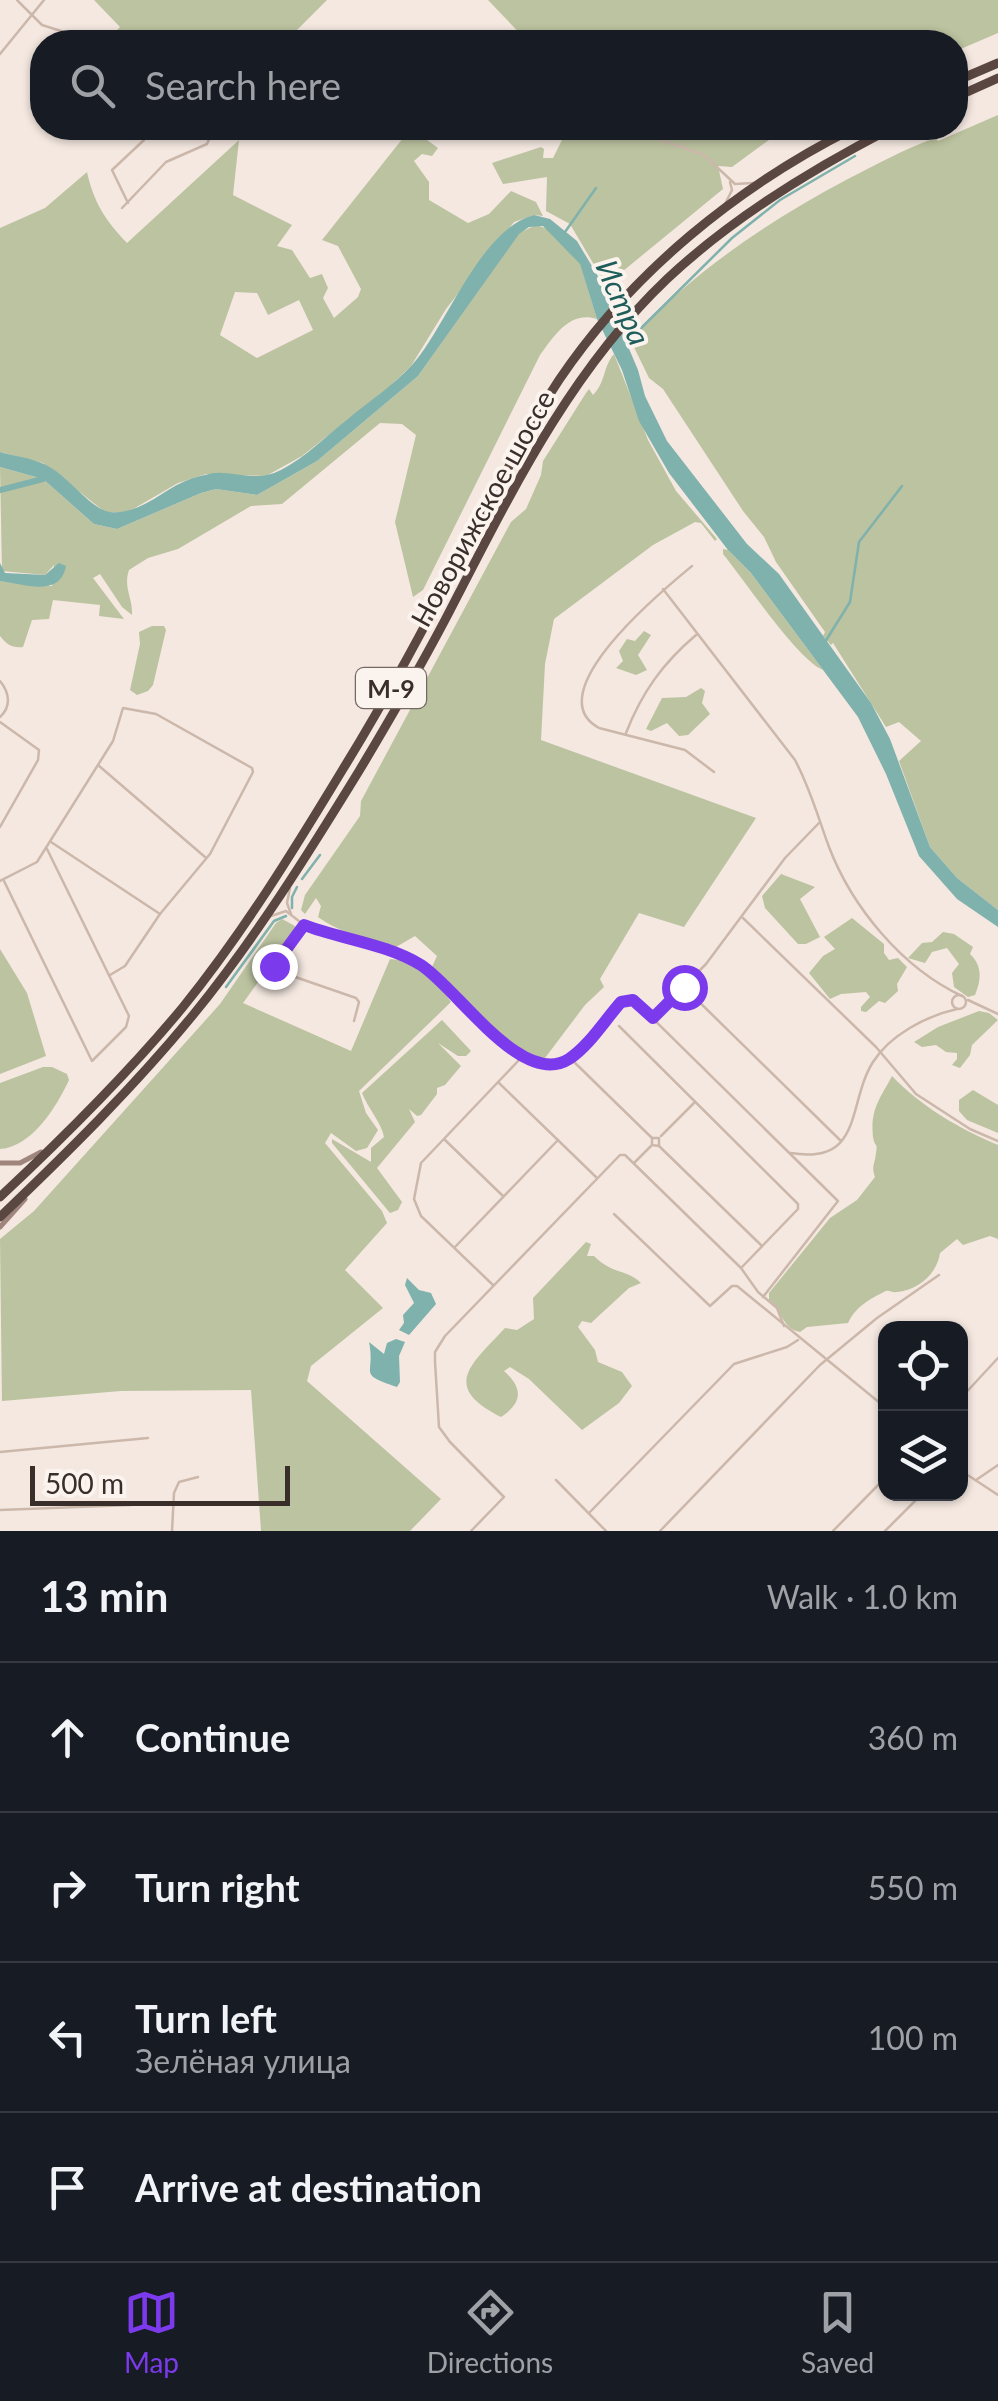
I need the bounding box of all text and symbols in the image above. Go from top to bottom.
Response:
search box [30,30,968,140]
icon: search [65,58,120,113]
text: Search here [145,62,341,108]
water label: Истра [589,254,659,350]
street label: Новорижское шоссе [403,384,561,632]
road number: М-9 [356,668,426,708]
route end [252,944,298,990]
route start [662,965,708,1011]
map controls [878,1321,968,1501]
button: locate [878,1321,968,1411]
button: layers [878,1411,968,1501]
scale bar [30,1461,290,1506]
text: 500 m [45,1466,124,1500]
text: 13 min [40,1571,168,1621]
text: Walk · 1.0 km [767,1577,958,1616]
icon: ahead [40,1710,95,1765]
text: Continue [135,1714,290,1760]
text: 360 m [868,1718,958,1757]
icon: right [40,1860,95,1915]
text: Turn right [135,1864,300,1910]
text: 550 m [868,1868,958,1907]
text: Turn left [135,1995,277,2041]
icon: left [40,2010,95,2065]
text: 100 m [868,2018,958,2057]
text: Зелёная улица [135,2041,351,2080]
icon: arrive [40,2160,95,2215]
text: Arrive at destination [135,2164,482,2210]
tab: Map [124,2285,179,2379]
tab: Directions [427,2285,553,2379]
tab: Saved [801,2285,874,2379]

